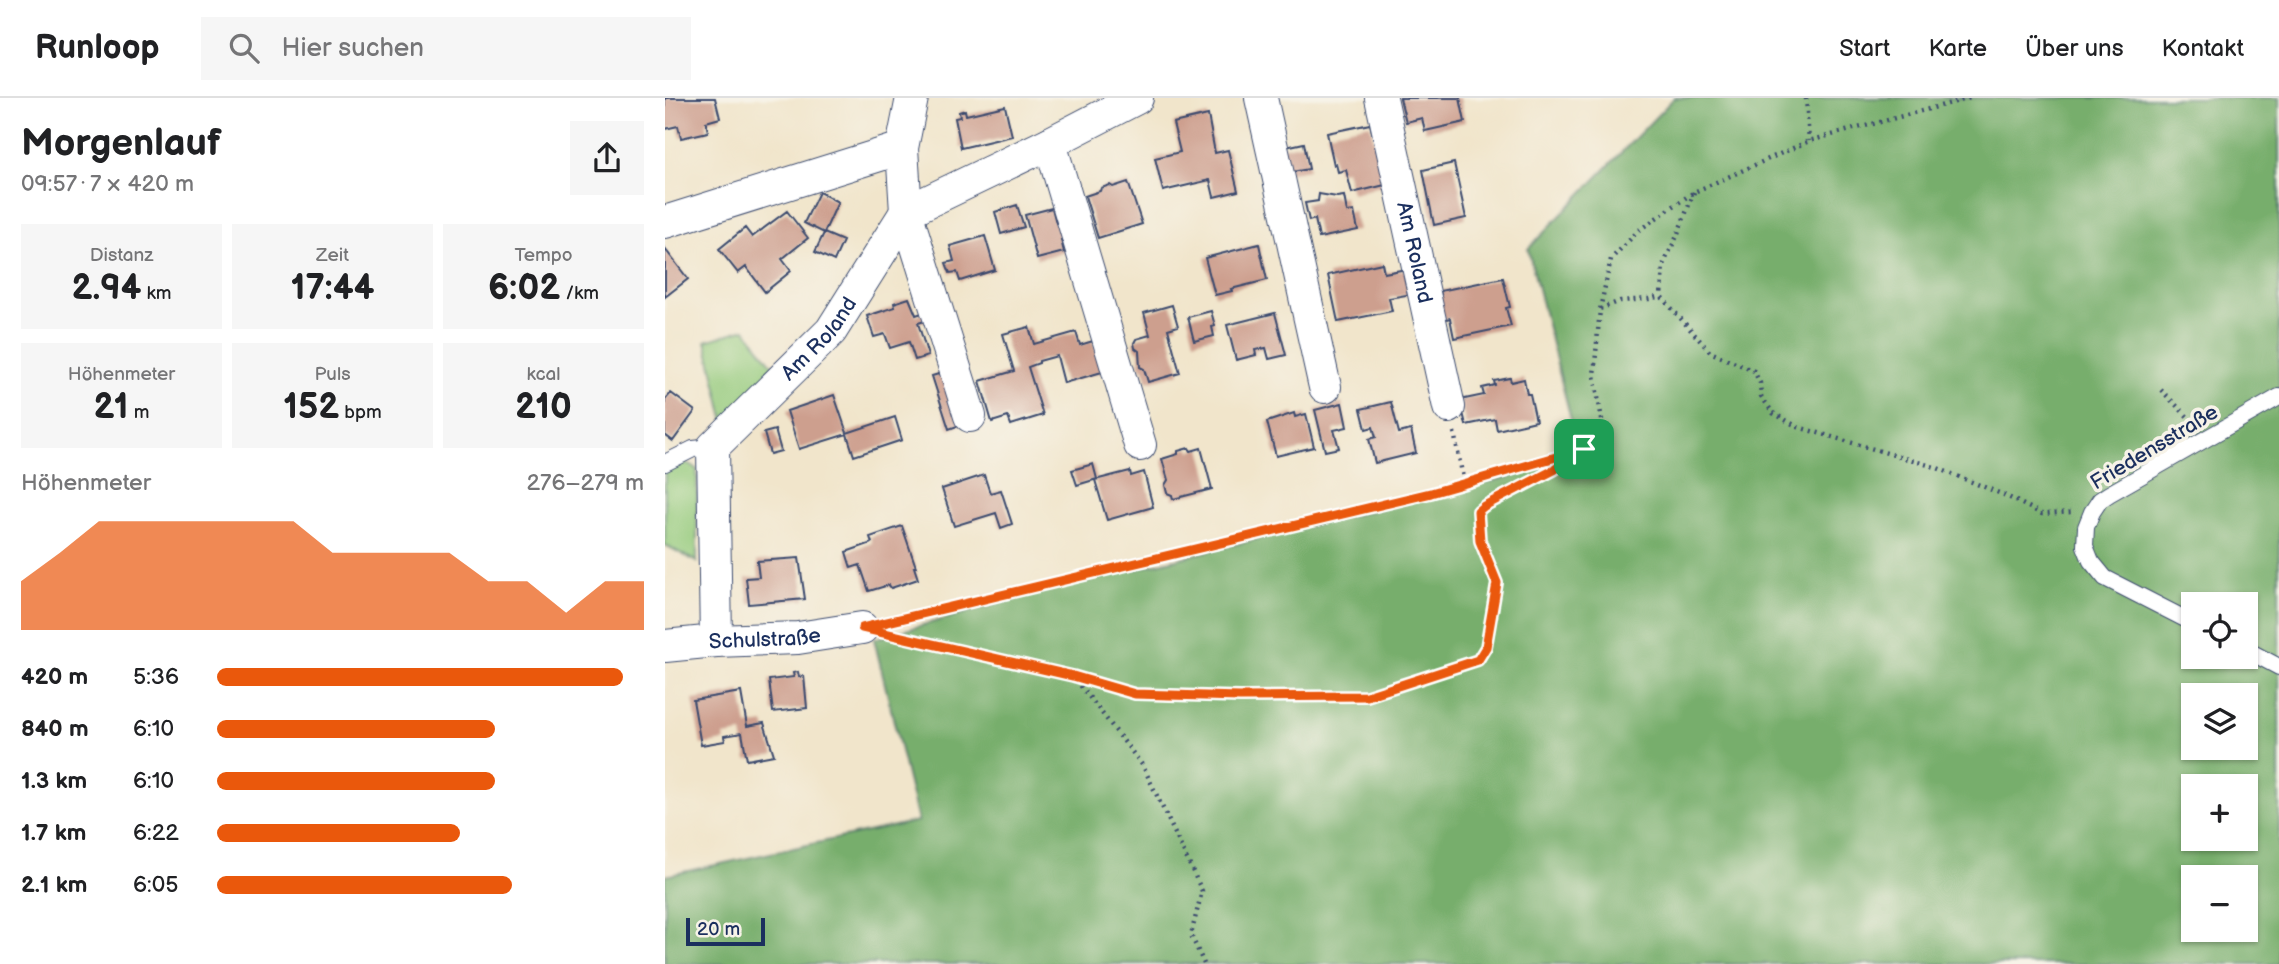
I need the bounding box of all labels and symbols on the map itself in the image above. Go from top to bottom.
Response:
street label: Am Roland [1391,199,1438,305]
street label: Am Roland [776,292,862,386]
street label: Friedensstraße [2086,400,2223,495]
pin [1554,419,1614,479]
street label: Schulstraße [708,623,822,655]
scale bar [686,915,765,947]

